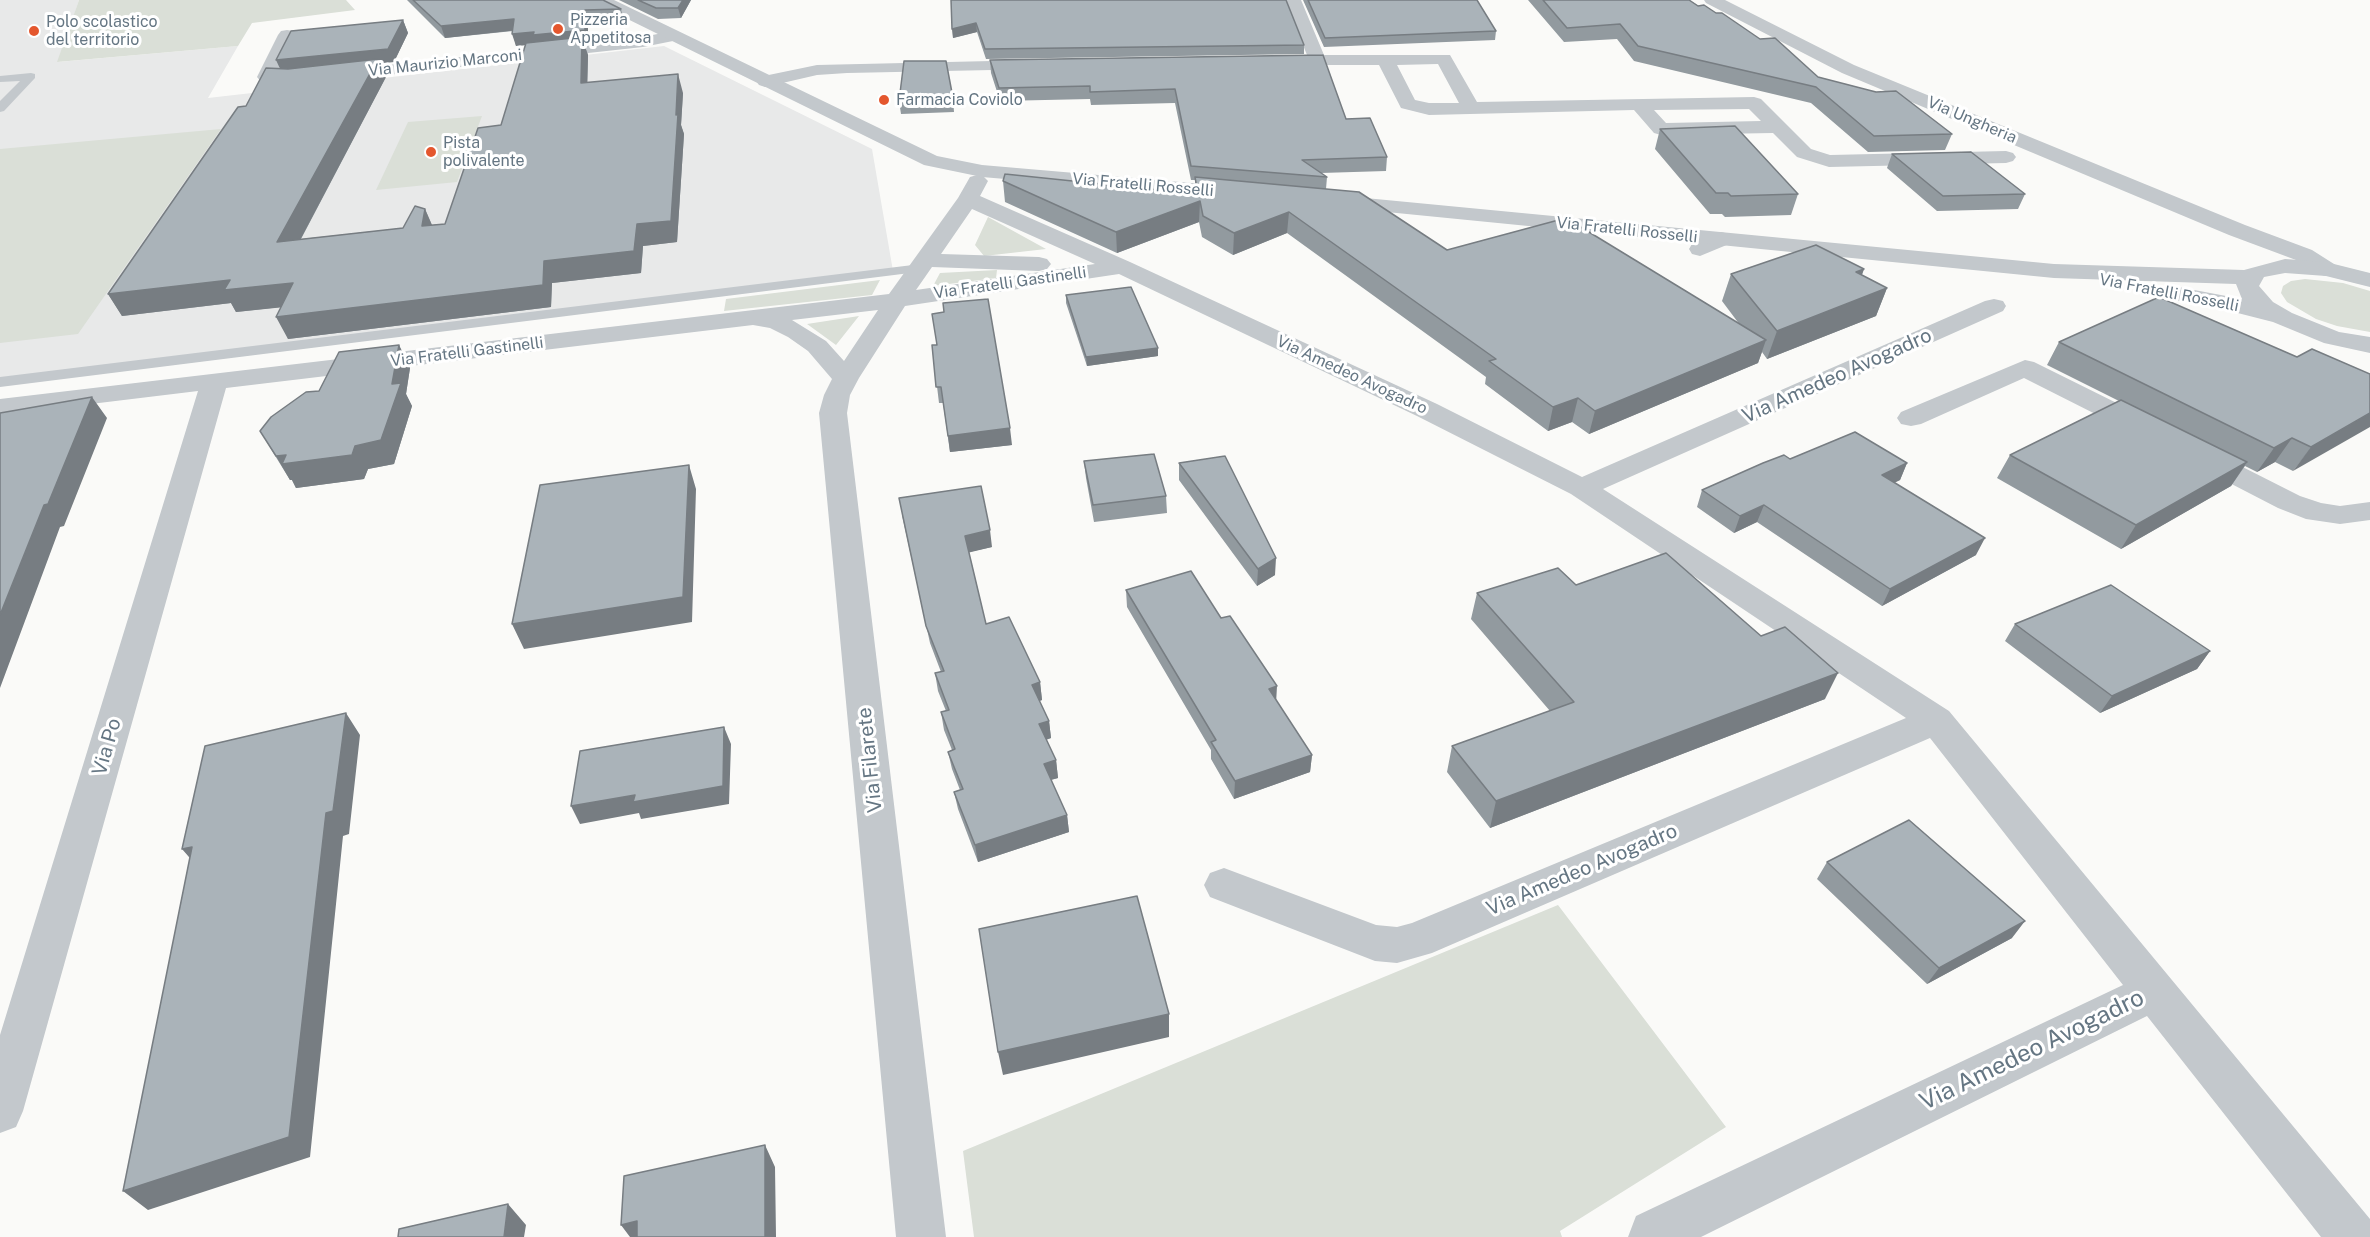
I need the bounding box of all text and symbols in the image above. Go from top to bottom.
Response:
place label: Pizzeria Appetitosa [570,10,651,48]
place label: Polo scolastico del territorio [46,12,158,50]
marker: Pizzeria Appetitosa [551,22,565,36]
marker: Polo scolastico del territorio [27,24,41,38]
street label: Via Maurizio Marconi [367,45,523,81]
place label: Farmacia Coviolo [896,90,1023,110]
marker: Farmacia Coviolo [877,93,891,107]
street label: Via Ungheria [1924,93,2020,147]
place label: Pista polivalente [443,133,525,171]
marker: Pista polivalente [424,145,438,159]
street label: Via Fratelli Rosselli [1072,169,1214,201]
street label: Via Fratelli Rosselli [1555,213,1699,247]
street label: Via Fratelli Gastinelli [932,263,1088,303]
street label: Via Fratelli Rosselli [2098,270,2240,316]
street label: Via Amedeo Avogadro [1739,323,1935,429]
street label: Via Amedeo Avogadro [1274,332,1430,418]
street label: Via Fratelli Gastinelli [389,333,545,371]
street label: Via Filarete [853,706,887,814]
street label: Via Po [87,716,127,778]
street label: Via Amedeo Avogadro [1483,819,1681,921]
street label: Via Amedeo Avogadro [1915,983,2149,1117]

